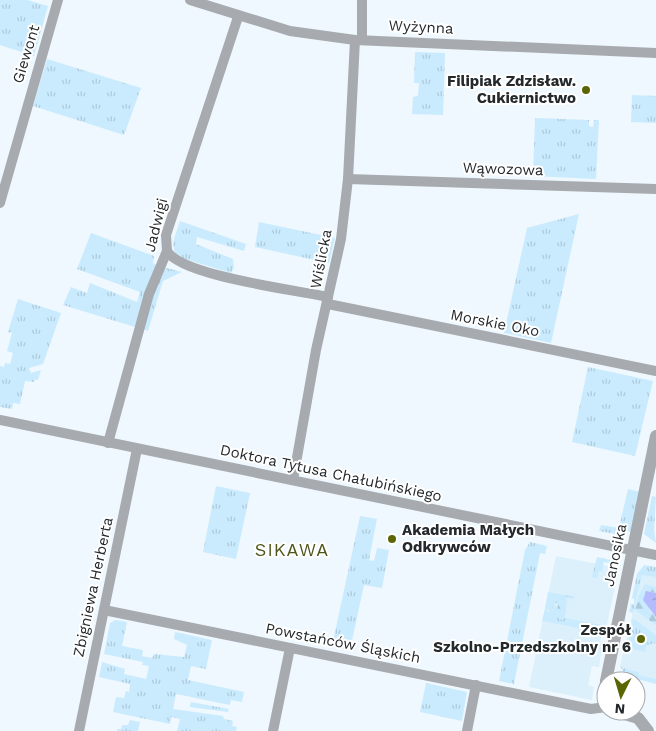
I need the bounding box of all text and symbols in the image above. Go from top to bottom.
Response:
street label: Wyżynna [388,16,454,38]
street label: Giewont [9,22,44,85]
place label: Filipiak Zdzisław. Cukiernictwo [447,72,576,107]
marker: Filipiak Zdzisław. Cukiernictwo [580,84,592,96]
street label: Wąwozowa [462,159,544,179]
street label: Jadwigi [141,196,171,254]
street label: Wiślicka [306,227,336,290]
street label: Morskie Oko [449,306,541,340]
street label: Doktora Tytusa Chałubińskiego [218,441,444,505]
street label: Zbigniewa Herberta [69,515,117,659]
place label: Akademia Małych Odkrywców [402,521,534,556]
street label: Janosika [600,521,631,588]
marker: Akademia Małych Odkrywców [386,533,398,545]
district label: SIKAWA [255,539,329,560]
street label: Powstańców Śląskich [264,618,422,667]
place label: Zespół Szkolno-Przedszkolny nr 6 [433,621,631,656]
marker: Zespół Szkolno-Przedszkolny nr 6 [635,633,647,645]
north arrow [596,671,646,721]
text: N [614,701,626,717]

